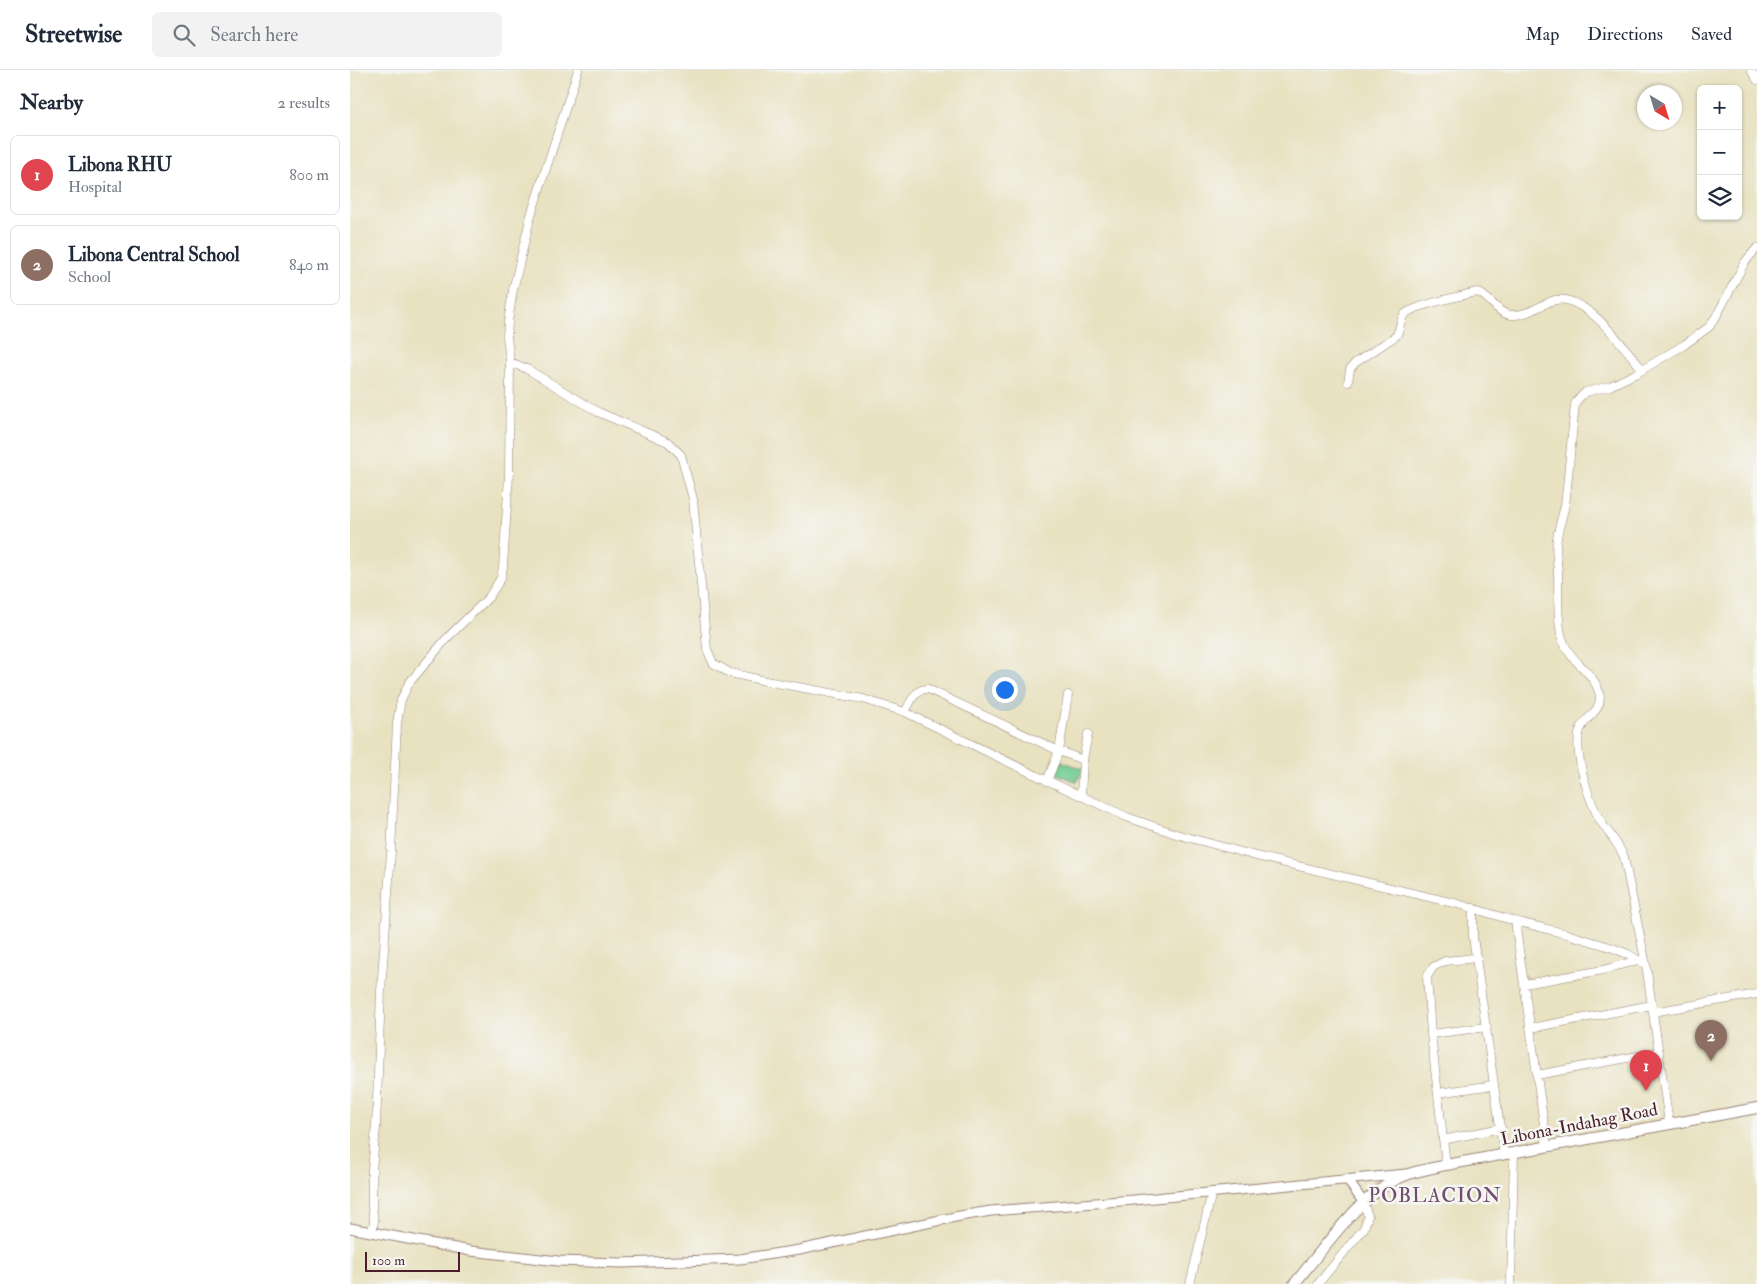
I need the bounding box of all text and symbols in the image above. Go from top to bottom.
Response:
search box [152,12,502,57]
text: Streetwise [25,19,122,50]
icon: search [170,21,198,49]
text: Search here [210,23,298,47]
text: Map [1526,23,1559,46]
text: Directions [1587,23,1663,46]
text: Saved [1691,23,1732,46]
north arrow [1637,85,1682,130]
map controls [1697,85,1742,220]
button: + [1697,85,1742,130]
text: Nearby [20,89,83,116]
text: 2 results [277,93,330,113]
button: − [1697,130,1742,175]
text: Libona RHU [68,153,172,177]
text: 1 [34,165,40,185]
text: 800 m [289,165,329,185]
button: layers [1697,175,1742,220]
text: Hospital [68,177,122,197]
text: Libona Central School [68,243,240,267]
text: 2 [33,255,41,275]
text: 840 m [289,255,329,275]
text: School [68,267,111,287]
your location [992,677,1018,703]
pin: 2 [1695,1020,1727,1061]
pin: 1 [1630,1050,1662,1091]
street label: Libona-Indahag Road [1499,1098,1660,1151]
district label: POBLACION [1368,1183,1502,1208]
scale bar [365,1249,460,1272]
text: 100 m [372,1252,405,1269]

